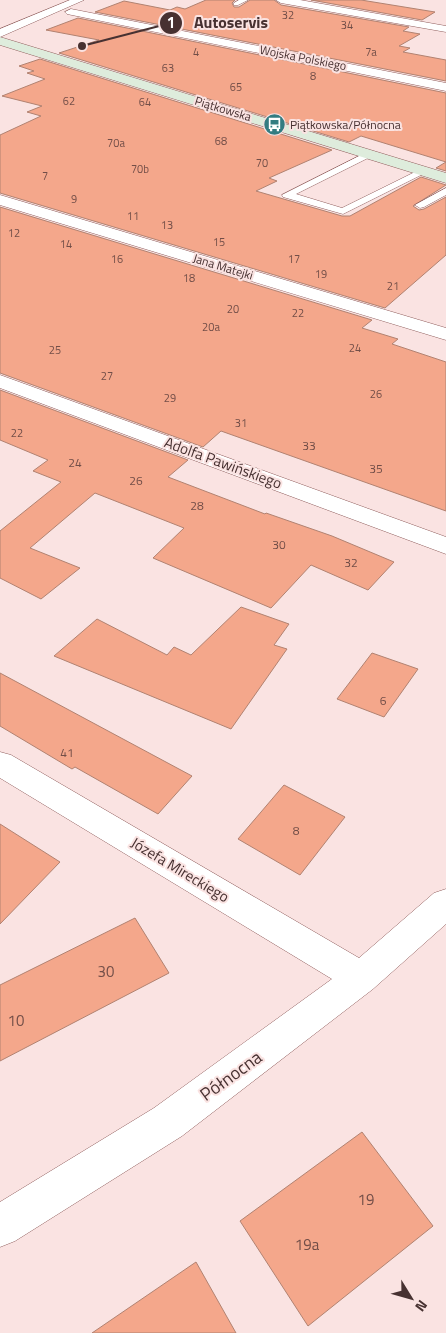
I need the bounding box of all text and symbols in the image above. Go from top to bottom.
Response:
callout: Autoservis [159,7,278,38]
house number: 32 [282,7,294,23]
text: Autoservis [194,10,268,34]
text: 1 [167,11,175,34]
house number: 34 [341,17,353,33]
street label: Wojska Polskiego [258,40,348,75]
house number: 4 [193,44,199,60]
house number: 7a [365,44,377,60]
house number: 63 [162,60,174,76]
house number: 8 [310,68,316,84]
house number: 65 [230,79,242,95]
street label: Piątkowska [193,91,254,126]
house number: 62 [63,93,75,109]
house number: 64 [139,94,151,110]
bus stop icon: Piątkowska/Północna [262,113,286,137]
place label: Piątkowska/Północna [290,115,401,134]
house number: 68 [215,133,227,149]
house number: 70a [107,135,125,151]
house number: 70 [256,155,268,171]
house number: 70b [131,161,149,177]
house number: 7 [42,168,48,184]
house number: 9 [71,191,77,207]
house number: 11 [127,208,139,224]
house number: 13 [161,217,173,233]
house number: 12 [8,225,20,241]
house number: 15 [213,234,225,250]
house number: 14 [60,236,72,252]
street label: Jana Matejki [191,248,256,285]
house number: 16 [111,251,123,267]
house number: 17 [288,251,300,267]
house number: 19 [315,266,327,282]
house number: 18 [183,270,195,286]
house number: 21 [387,278,399,294]
house number: 20 [227,301,239,317]
house number: 22 [292,305,304,321]
house number: 20a [202,319,220,335]
house number: 24 [349,340,361,356]
house number: 25 [49,342,61,358]
house number: 27 [101,368,113,384]
house number: 26 [370,386,382,402]
house number: 29 [164,390,176,406]
house number: 31 [235,415,247,431]
house number: 22 [11,425,23,441]
street label: Adolfa Pawińskiego [161,431,285,495]
house number: 33 [302,436,316,455]
house number: 24 [68,453,82,472]
house number: 35 [369,459,383,478]
house number: 26 [129,471,143,490]
house number: 28 [190,496,204,515]
house number: 30 [272,535,286,554]
house number: 32 [344,553,358,572]
house number: 6 [380,691,387,710]
house number: 41 [60,743,74,762]
house number: 8 [293,821,300,840]
street label: Józefa Mireckiego [127,831,234,908]
house number: 30 [98,960,114,983]
house number: 10 [8,1009,24,1032]
street label: Północna [194,1044,268,1107]
house number: 19 [358,1188,374,1211]
house number: 19a [295,1233,320,1256]
north arrow [386,1273,436,1323]
text: N [410,1296,433,1316]

